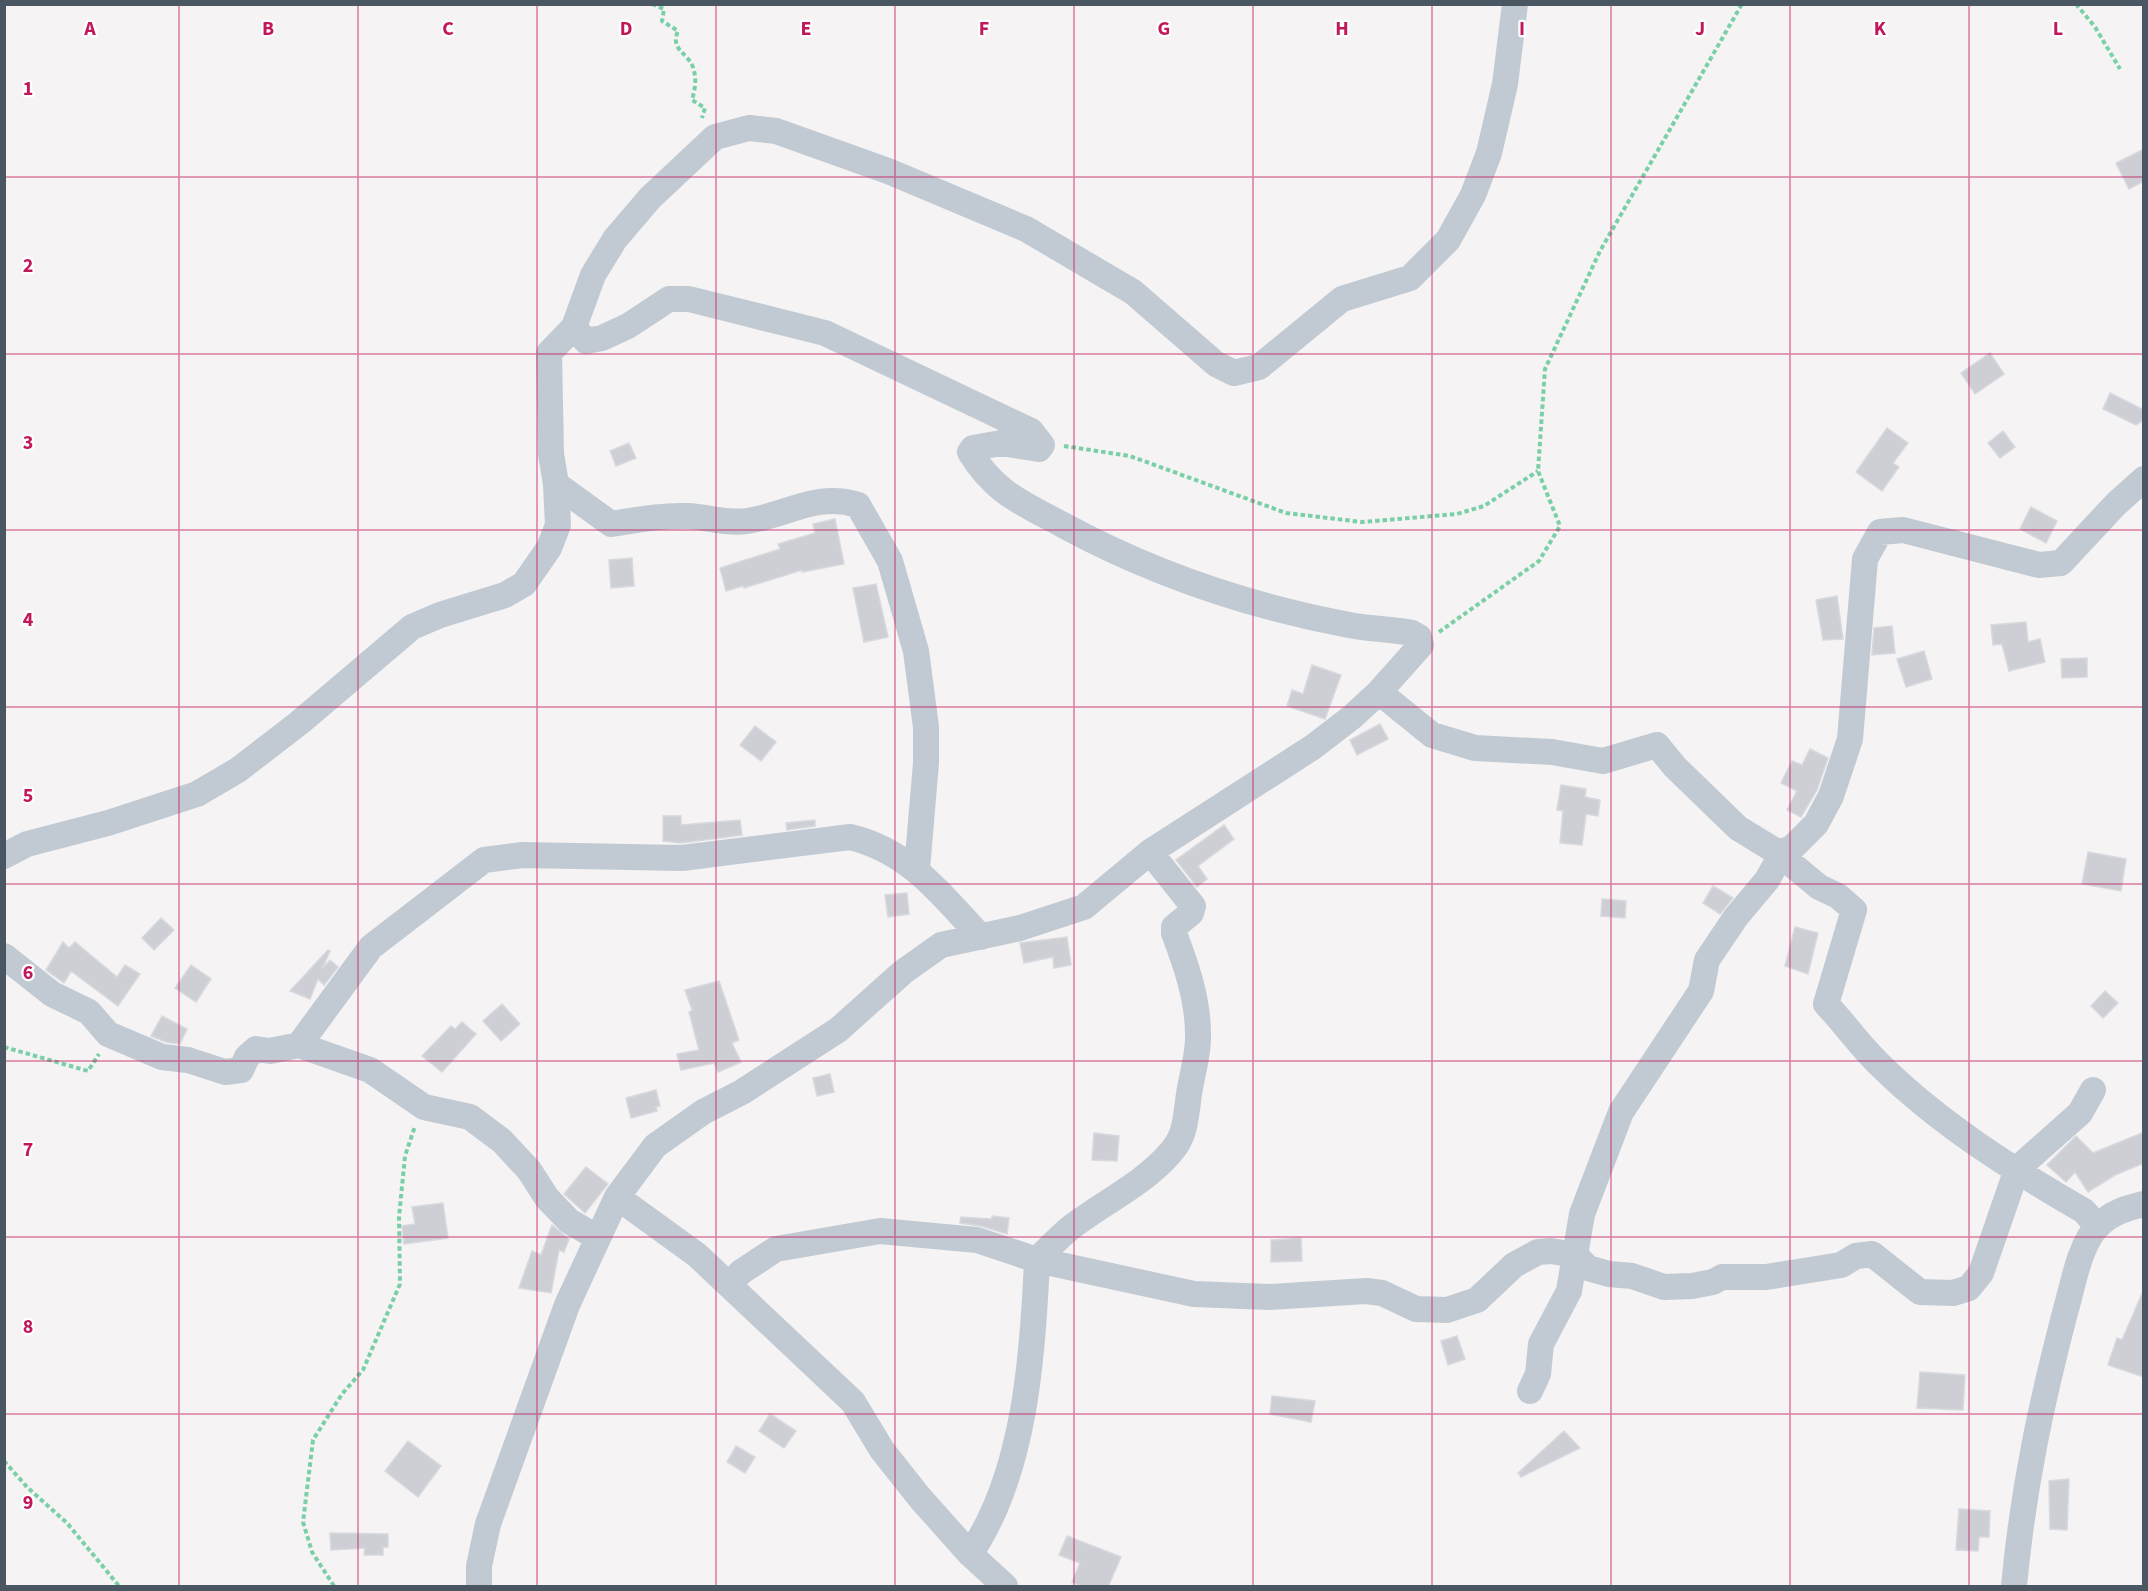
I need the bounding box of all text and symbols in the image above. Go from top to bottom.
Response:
text: A [83,15,96,43]
text: B [262,15,274,43]
text: C [442,15,454,43]
text: D [620,15,632,43]
text: E [801,15,811,43]
text: F [979,15,989,43]
text: G [1158,15,1170,43]
text: H [1335,15,1349,43]
text: I [1519,15,1525,43]
text: J [1695,15,1705,43]
text: K [1874,15,1887,43]
text: L [2053,15,2063,43]
text: 1 [23,75,33,103]
text: 2 [23,252,33,280]
text: 3 [23,429,33,457]
text: 4 [23,606,34,634]
text: 5 [23,782,33,810]
text: 6 [23,959,33,987]
text: 7 [23,1136,33,1164]
text: 8 [23,1313,33,1341]
text: 9 [23,1489,33,1517]

